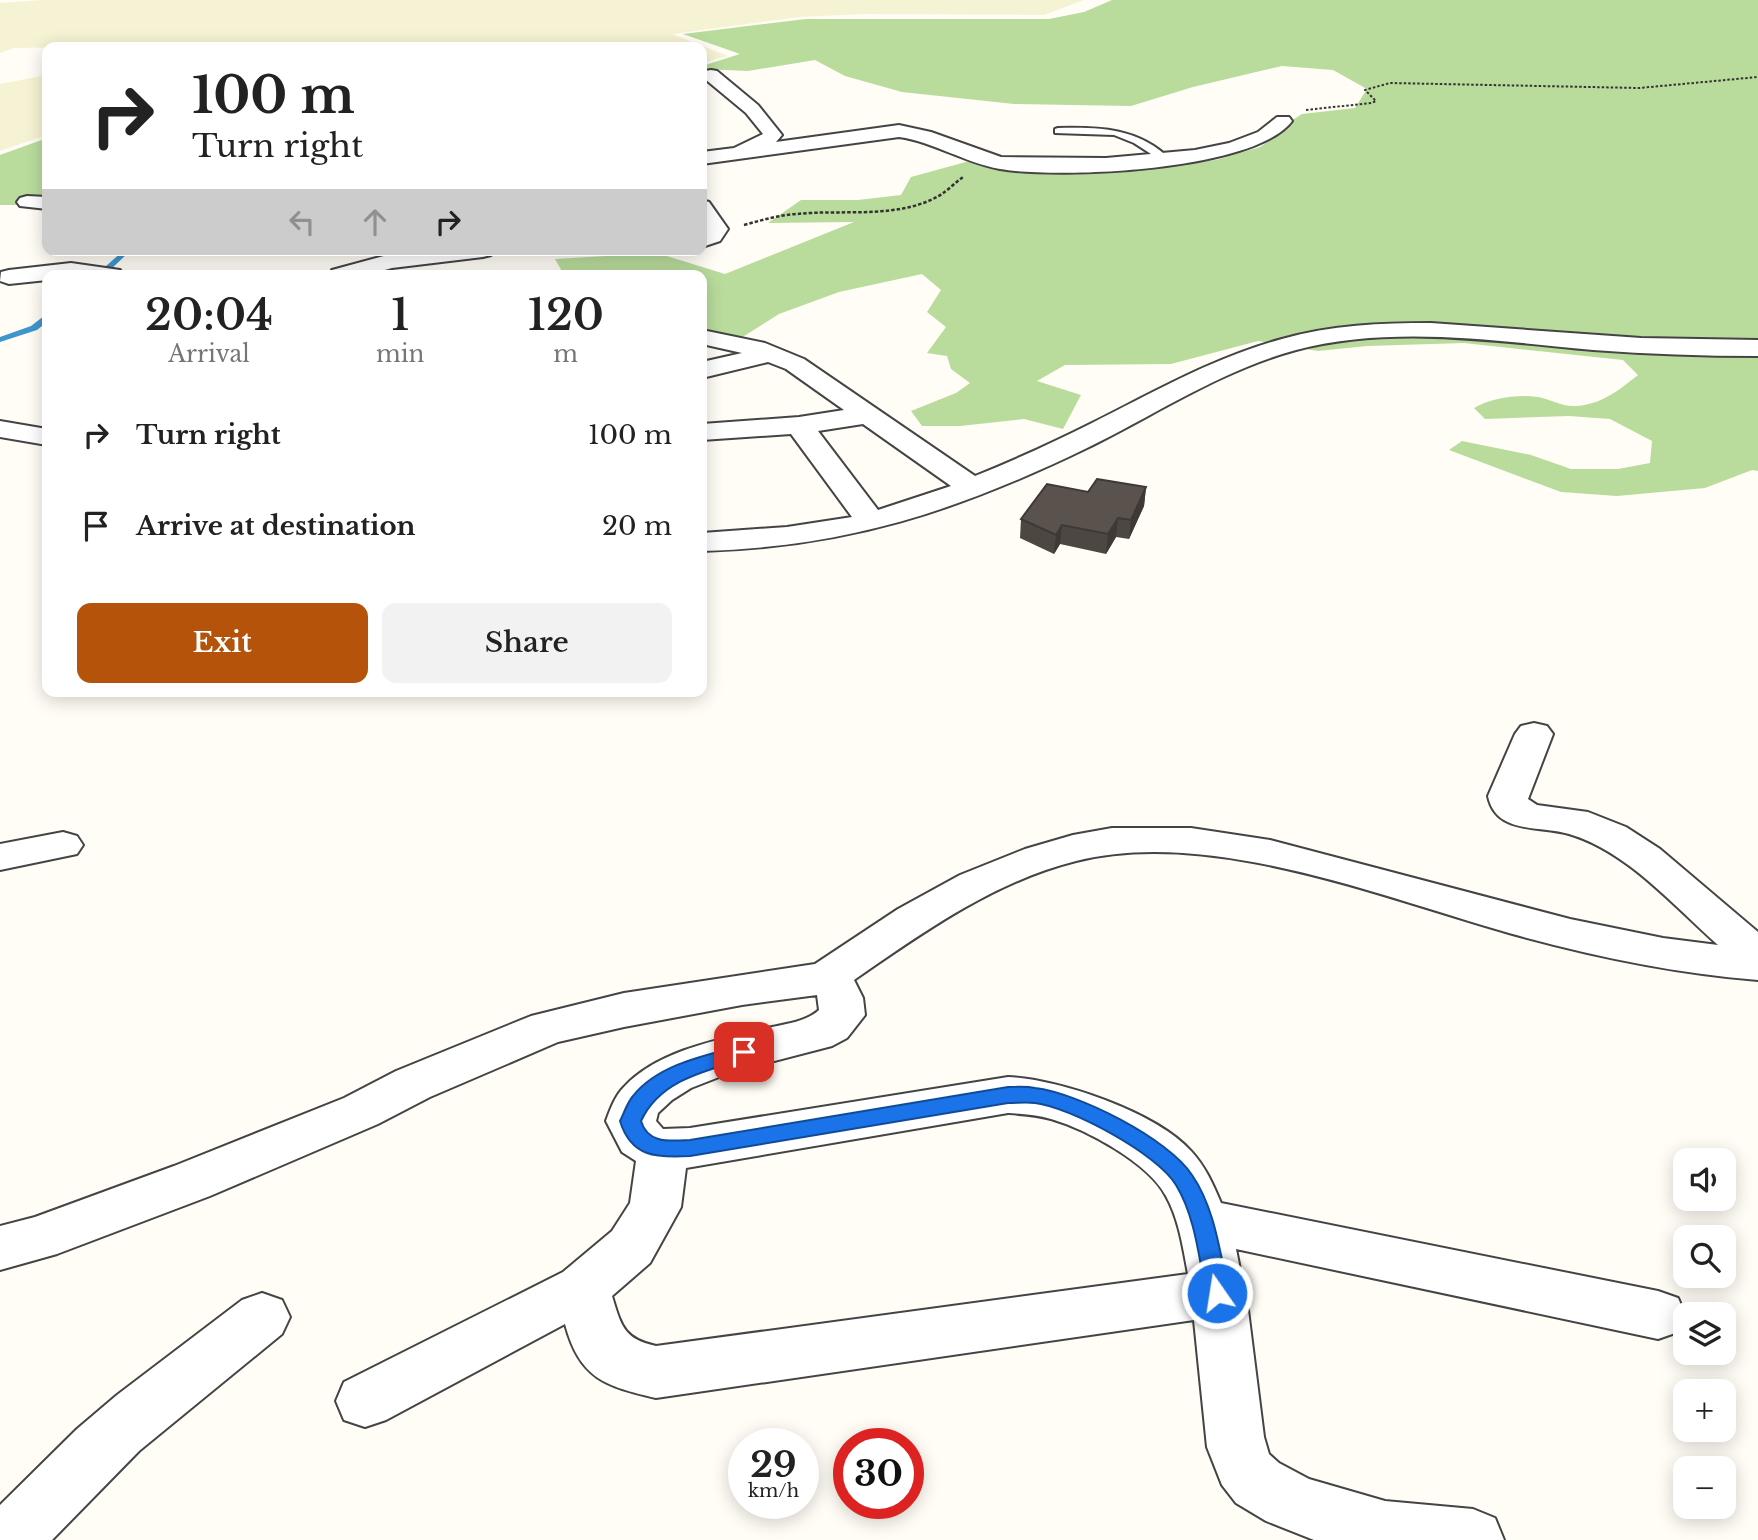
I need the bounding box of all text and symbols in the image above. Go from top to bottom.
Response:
text: 100 m [192,65,355,126]
icon: right [77,70,168,161]
text: Turn right [192,126,363,166]
icon: left [283,203,321,241]
icon: ahead [356,203,394,241]
icon: right [429,203,467,241]
text: 20:04 [145,289,273,341]
text: 1 [391,289,409,341]
text: 120 [527,289,604,341]
text: Arrival [168,340,250,368]
text: min [376,340,424,368]
text: m [553,340,578,368]
icon: right [77,416,115,454]
text: Turn right [136,419,281,451]
text: 100 m [588,419,672,451]
icon: arrive [77,507,115,545]
text: Arrive at destination [136,510,416,542]
text: 20 m [602,510,672,542]
button: Exit [77,603,368,683]
button: Share [382,603,672,683]
pin [714,1022,774,1082]
icon: arrive [725,1033,763,1071]
map controls [1673,1148,1736,1519]
button: sound [1673,1148,1736,1211]
button: search [1673,1225,1736,1288]
position arrow [1180,1256,1254,1330]
button: layers [1673,1302,1736,1365]
button: + [1673,1379,1736,1442]
speed limit sign: 30 [833,1428,924,1519]
text: 29 [750,1443,797,1486]
button: − [1673,1456,1736,1519]
text: km/h [748,1480,799,1502]

